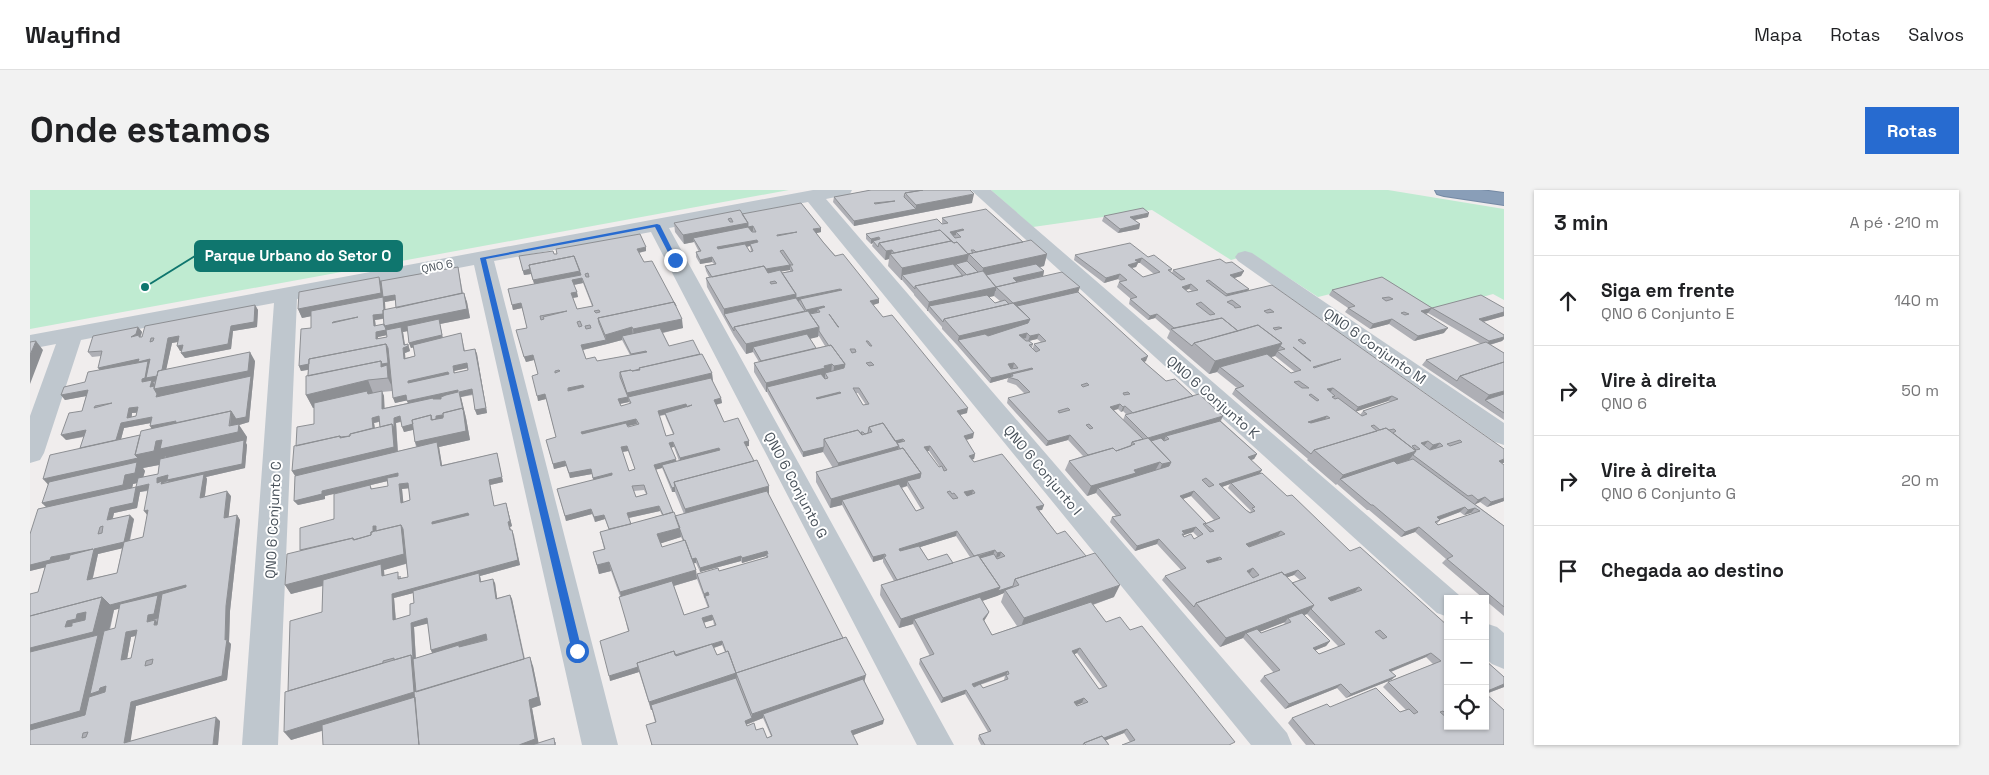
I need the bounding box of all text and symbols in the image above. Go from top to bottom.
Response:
text: Wayfind [25,19,121,50]
text: Mapa [1754,23,1802,46]
text: Rotas [1830,23,1880,46]
text: Salvos [1908,23,1964,46]
button: Rotas [1865,107,1959,154]
text: Onde estamos [30,108,271,152]
text: 3 min [1554,209,1609,236]
text: A pé · 210 m [1850,212,1939,233]
callout: Parque Urbano do Setor O [195,241,402,271]
text: Parque Urbano do Setor O [205,246,391,265]
route end [664,249,687,272]
street label: QNO 6 [420,256,454,276]
text: Siga em frente [1601,278,1735,303]
icon: ahead [1554,287,1582,315]
text: 140 m [1894,290,1939,311]
text: QNO 6 Conjunto E [1601,303,1734,324]
street label: QNO 6 Conjunto M [1320,304,1430,388]
street label: QNO 6 Conjunto K [1163,352,1264,443]
text: Vire à direita [1601,368,1717,393]
icon: right [1554,377,1582,405]
text: 50 m [1901,380,1939,401]
text: QNO 6 [1601,393,1647,414]
street label: QNO 6 Conjunto I [1000,421,1086,519]
street label: QNO 6 Conjunto G [760,429,832,541]
text: Vire à direita [1601,458,1717,483]
street label: QNO 6 Conjunto C [261,461,285,579]
icon: right [1554,467,1582,495]
text: 20 m [1901,470,1939,491]
text: QNO 6 Conjunto G [1601,483,1736,504]
icon: arrive [1554,557,1582,585]
text: Chegada ao destino [1601,558,1784,583]
map controls [1444,595,1489,730]
button: + [1444,595,1489,640]
route start [566,640,589,663]
button: − [1444,640,1489,685]
button: locate [1444,685,1489,730]

